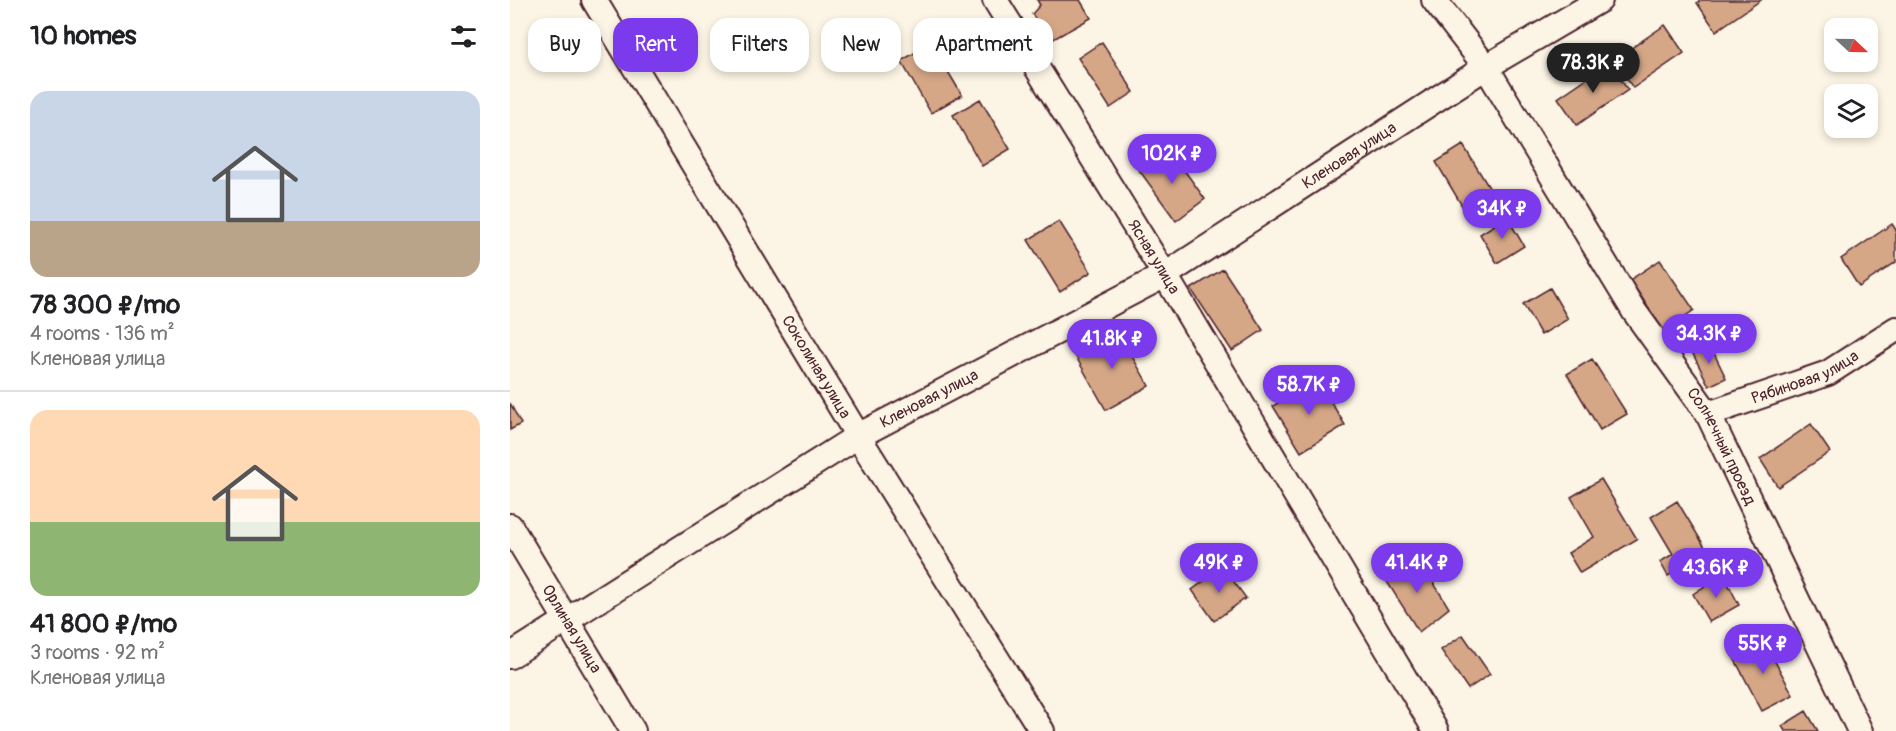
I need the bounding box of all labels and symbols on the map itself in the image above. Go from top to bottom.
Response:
north arrow [1824,18,1878,72]
pin: 78.3K ₽ [1538,43,1648,94]
street label: Кленовая улица [1298,118,1400,193]
pin: 102K ₽ [1123,134,1221,185]
pin: 34K ₽ [1460,189,1544,240]
street label: Ясная улица [1123,216,1184,298]
street label: Соколиная улица [777,312,855,422]
pin: 34.3K ₽ [1654,314,1764,365]
pin: 41.8K ₽ [1057,319,1167,370]
street label: Рябиновая улица [1749,346,1862,408]
street label: Кленовая улица [876,365,982,433]
pin: 58.7K ₽ [1254,365,1364,416]
street label: Солнечный проезд [1682,384,1760,509]
pin: 49K ₽ [1177,543,1261,594]
pin: 41.4K ₽ [1362,543,1472,594]
pin: 43.6K ₽ [1661,548,1771,599]
street label: Орлиная улица [538,581,606,677]
pin: 55K ₽ [1721,624,1805,675]

